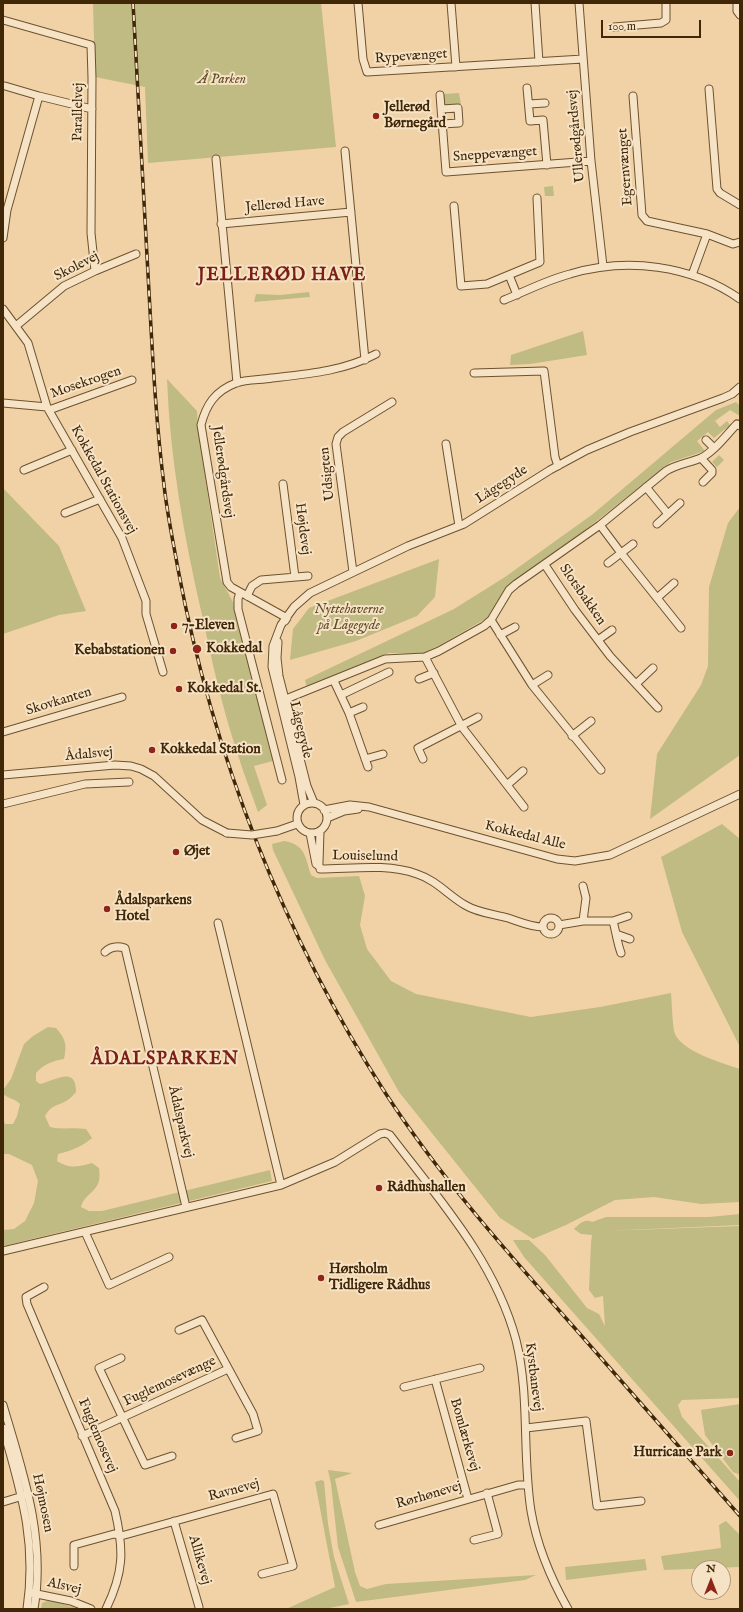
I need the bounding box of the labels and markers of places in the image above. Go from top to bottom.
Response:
place label: Jellerød Børnegård [384,100,446,132]
marker: Jellerød Børnegård [371,111,381,121]
place label: 7-Eleven [182,618,235,634]
marker: 7-Eleven [169,621,179,631]
place label: Kokkedal [206,641,262,657]
place label: Kebabstationen [74,643,165,659]
marker: Kokkedal [191,643,203,655]
marker: Kebabstationen [168,646,178,656]
place label: Kokkedal St. [187,681,261,697]
marker: Kokkedal St. [174,684,184,694]
place label: Kokkedal Station [160,742,261,758]
marker: Kokkedal Station [147,745,157,755]
place label: Øjet [184,844,210,860]
marker: Øjet [171,847,181,857]
place label: Ådalsparkens Hotel [115,893,192,926]
marker: Ådalsparkens Hotel [102,904,112,914]
place label: Rådhushallen [387,1180,466,1196]
marker: Rådhushallen [374,1183,384,1193]
place label: Hørsholm Tidligere Rådhus [329,1262,430,1294]
marker: Hørsholm Tidligere Rådhus [316,1273,326,1283]
place label: Hurricane Park [633,1445,722,1461]
marker: Hurricane Park [725,1448,735,1458]

